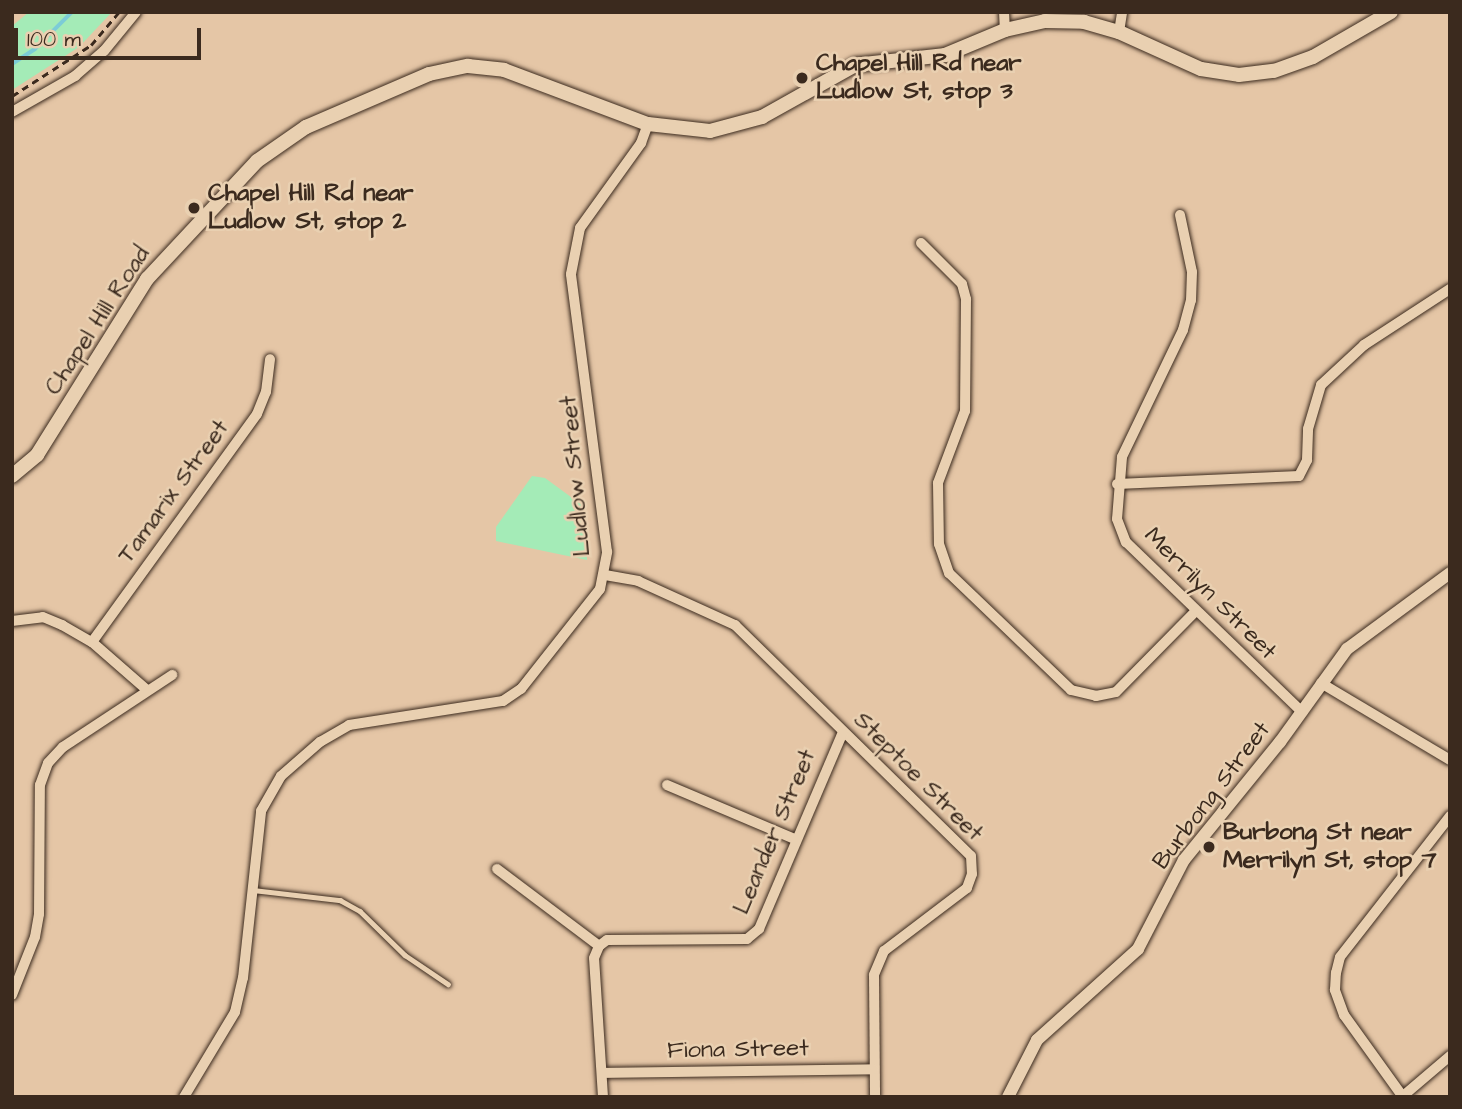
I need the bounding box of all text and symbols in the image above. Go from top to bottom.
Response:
scale bar [18,14,205,58]
text: 100 m [27,25,81,54]
place label: Chapel Hill Rd near Ludlow St, stop 3 [816,50,1022,106]
marker: Chapel Hill Rd near Ludlow St, stop 3 [794,70,810,86]
place label: Chapel Hill Rd near Ludlow St, stop 2 [208,180,414,236]
marker: Chapel Hill Rd near Ludlow St, stop 2 [186,200,202,216]
street label: Chapel Hill Road [39,241,157,401]
street label: Ludlow Street [555,394,597,558]
street label: Tamarix Street [112,415,236,569]
street label: Merrilyn Street [1138,522,1282,666]
street label: Steptoe Street [847,706,989,848]
street label: Burbong Street [1147,716,1277,876]
street label: Leander Street [727,745,823,919]
place label: Burbong St near Merrilyn St, stop 7 [1223,819,1436,875]
marker: Burbong St near Merrilyn St, stop 7 [1201,839,1217,855]
street label: Fiona Street [667,1034,809,1066]

